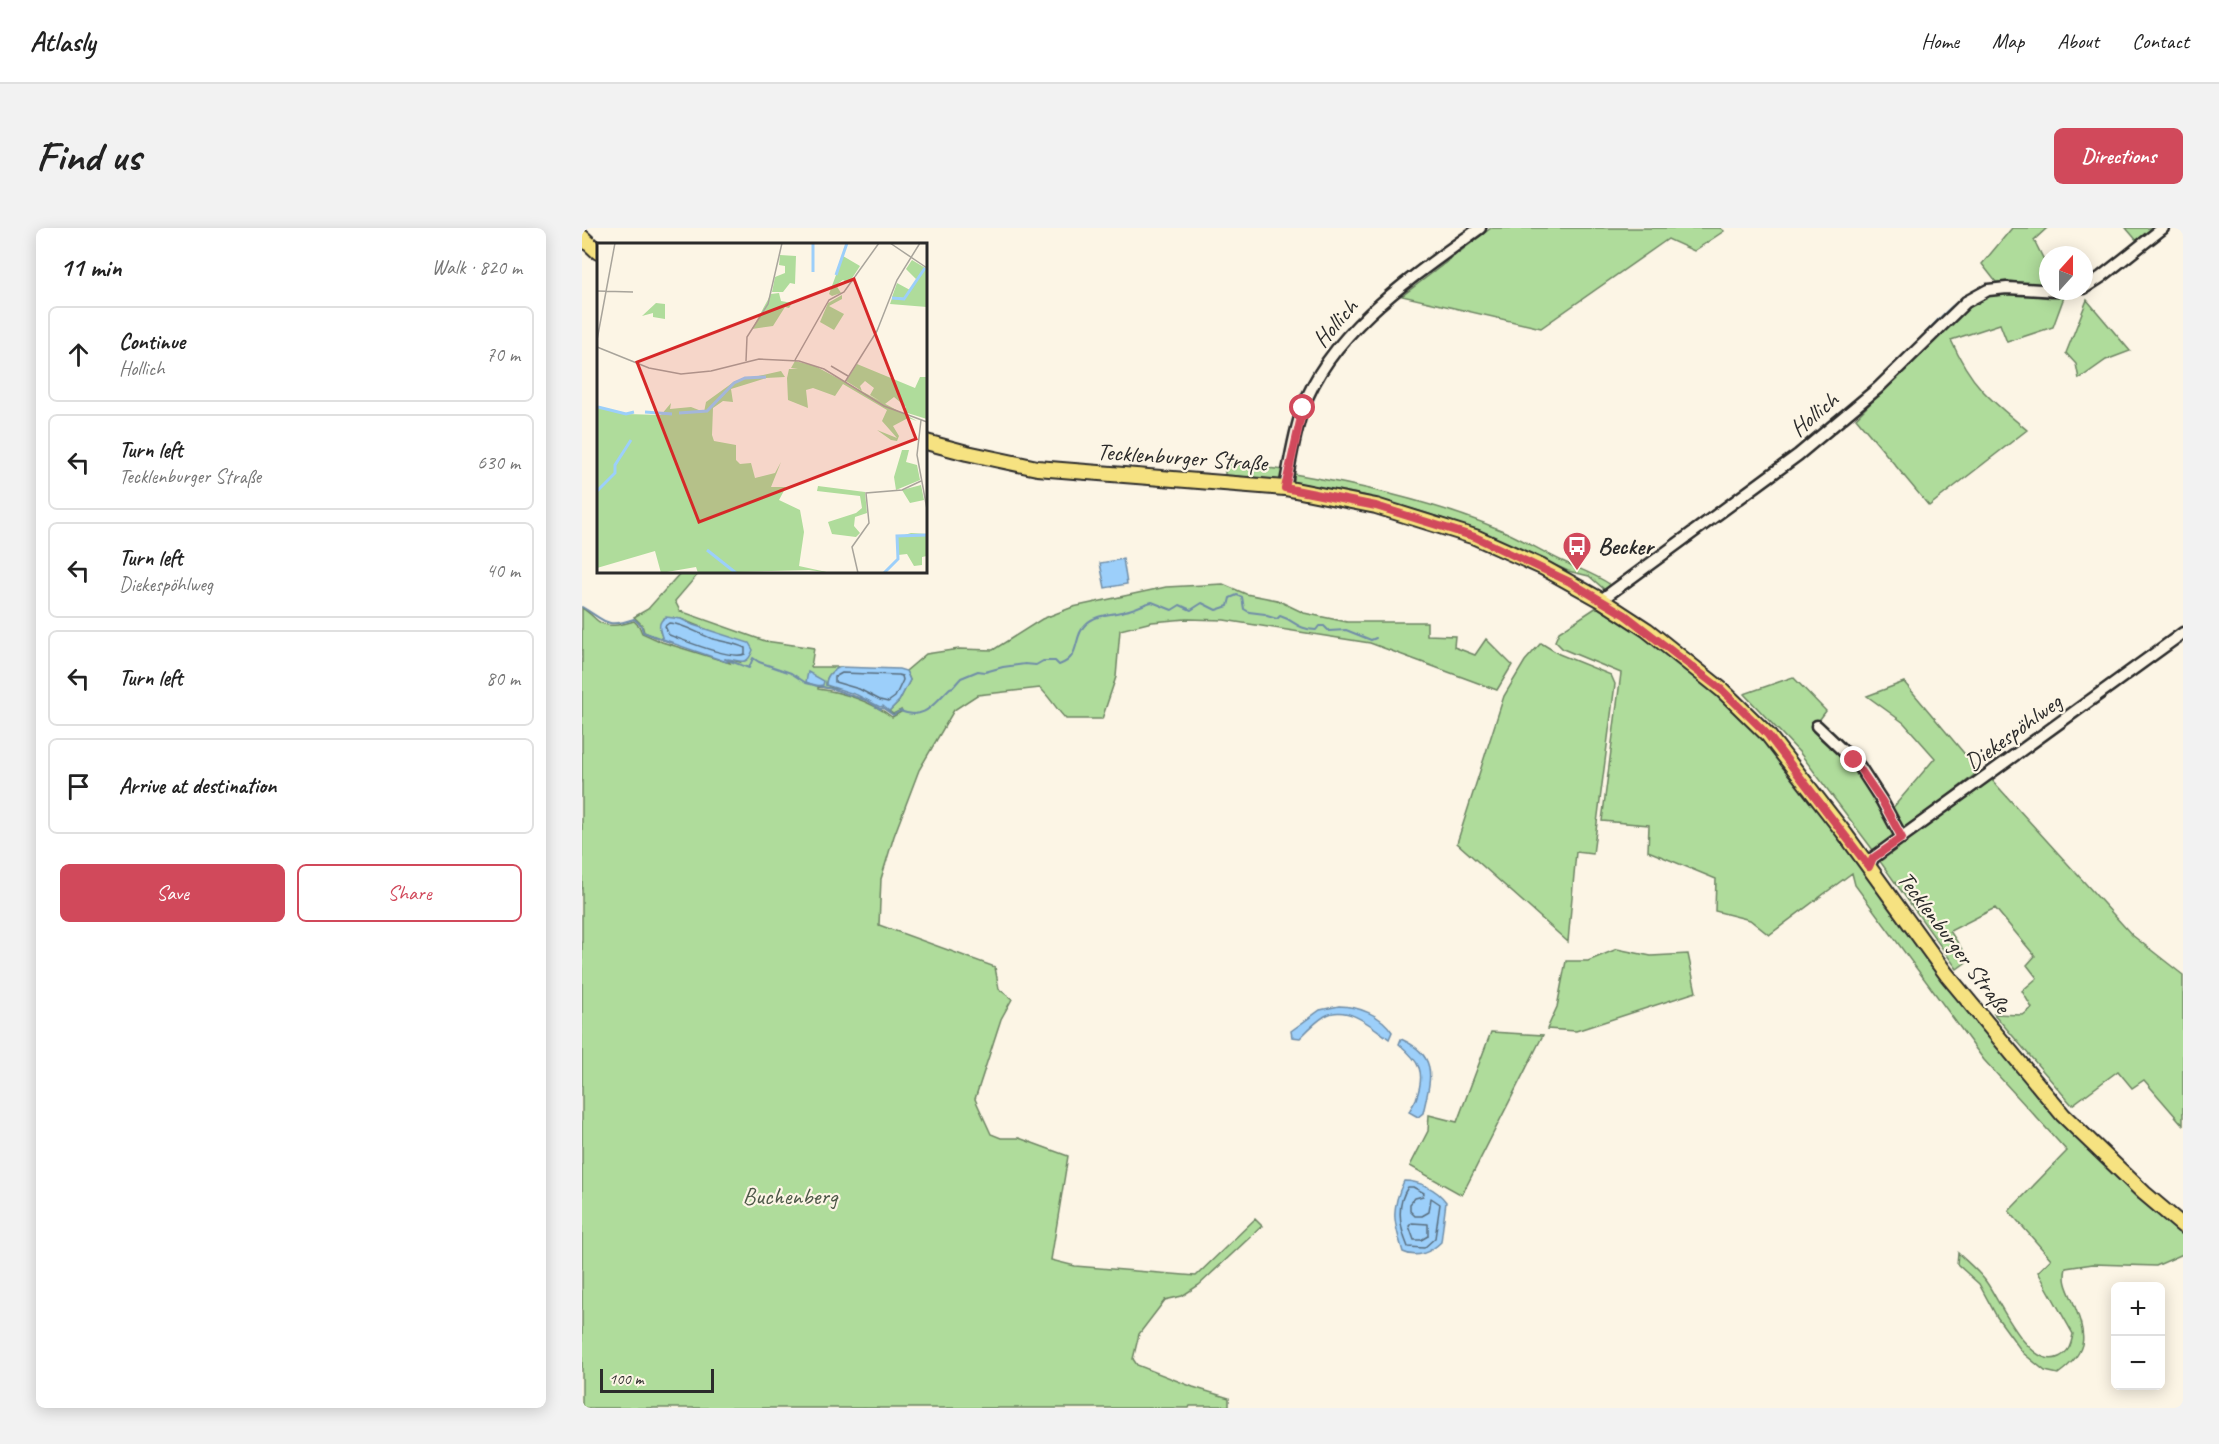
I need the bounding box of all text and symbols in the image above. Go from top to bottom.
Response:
text: Atlasly [30,24,95,59]
text: Home [1921,28,1959,54]
text: Map [1992,28,2024,54]
text: About [2057,28,2099,54]
text: Contact [2132,28,2189,54]
button: Directions [2054,128,2183,184]
text: Find us [36,130,141,183]
inset map [597,243,927,573]
north arrow [2039,246,2093,300]
text: 11 min [60,251,122,284]
text: Walk · 820 m [432,255,522,280]
street label: Hollich [1306,291,1365,353]
text: Continue [119,328,185,356]
icon: ahead [62,338,95,371]
text: 70 m [486,342,520,367]
text: Hollich [119,356,165,381]
street label: Hollich [1783,384,1846,443]
route start [1289,394,1315,420]
text: Turn left [119,436,183,464]
street label: Tecklenburger Straße [1096,436,1270,478]
icon: left [62,446,95,479]
text: 630 m [477,450,520,475]
text: Tecklenburger Straße [119,464,261,489]
bus stop icon: Becker [1561,530,1593,572]
place label: Becker [1598,531,1655,561]
text: Turn left [119,544,183,572]
icon: left [62,554,95,587]
text: 40 m [486,558,520,583]
text: Diekespöhlweg [119,572,213,597]
icon: left [62,662,95,695]
text: Turn left [119,664,183,692]
text: 80 m [486,666,520,691]
street label: Diekespöhlweg [1959,686,2069,777]
route end [1840,746,1866,772]
icon: arrive [62,770,95,803]
text: Arrive at destination [119,772,276,800]
button: Save [60,864,285,922]
button: Share [297,864,522,922]
street label: Tecklenburger Straße [1891,865,2019,1021]
park label: Buchenberg [743,1181,839,1211]
map controls [2111,1282,2165,1390]
button: + [2111,1282,2165,1336]
button: − [2111,1336,2165,1390]
scale bar [600,1366,714,1394]
text: 100 m [609,1369,643,1389]

